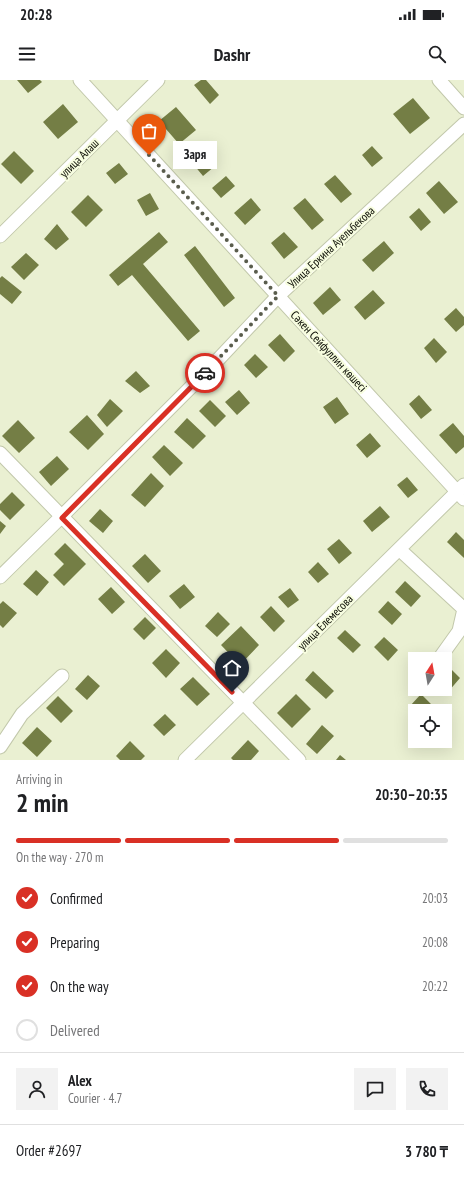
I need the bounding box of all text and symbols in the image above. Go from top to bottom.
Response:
text: 20:28 [20,5,52,24]
icon: menu [16,43,38,65]
text: Dashr [214,43,250,66]
icon: search [426,43,448,65]
pin [132,114,166,155]
icon: bag [138,120,160,142]
street label: улица Алаш [56,135,102,181]
callout: Заря [173,141,217,169]
text: Заря [184,146,206,163]
street label: Улица Еркина Ауельбекова [284,203,378,291]
street label: Сәкен Сейфуллин көшесі [288,307,370,395]
courier [185,353,225,393]
icon: car [194,362,216,384]
street label: улица Елемесова [294,591,356,653]
pin [215,651,249,692]
north arrow [408,652,452,696]
map controls [408,652,452,748]
icon: home [221,657,243,679]
button: locate [408,704,452,748]
text: Arriving in [16,771,63,788]
text: 20:30–20:35 [375,785,448,804]
text: 2 min [16,786,69,819]
text: On the way · 270 m [16,849,103,866]
icon: check [16,887,38,909]
text: Confirmed [50,889,103,908]
text: 20:03 [422,890,448,907]
icon: check [16,931,38,953]
text: Preparing [50,933,100,952]
text: 20:08 [422,934,448,951]
icon: check [16,975,38,997]
text: On the way [50,977,109,996]
text: 20:22 [422,978,448,995]
text: Delivered [50,1021,100,1040]
button: person [16,1068,58,1110]
button: chat [354,1068,396,1110]
button: phone [406,1068,448,1110]
text: Alex [68,1071,92,1090]
text: Courier · 4.7 [68,1090,122,1107]
text: Order #2697 [16,1141,82,1160]
text: 3 780 ₸ [405,1142,448,1161]

